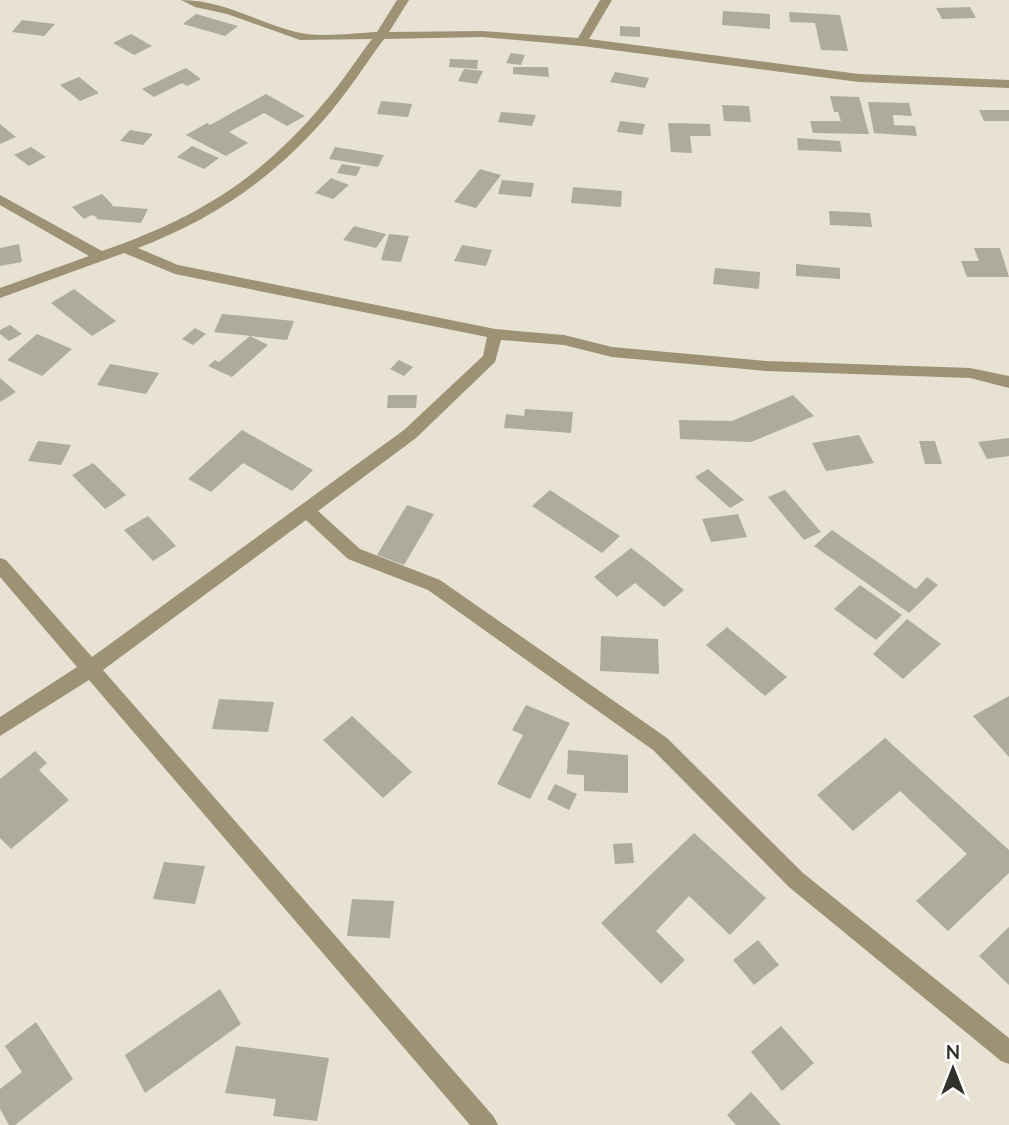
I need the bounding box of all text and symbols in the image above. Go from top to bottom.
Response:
north arrow [918,1034,988,1104]
text: N [946,1040,960,1064]

